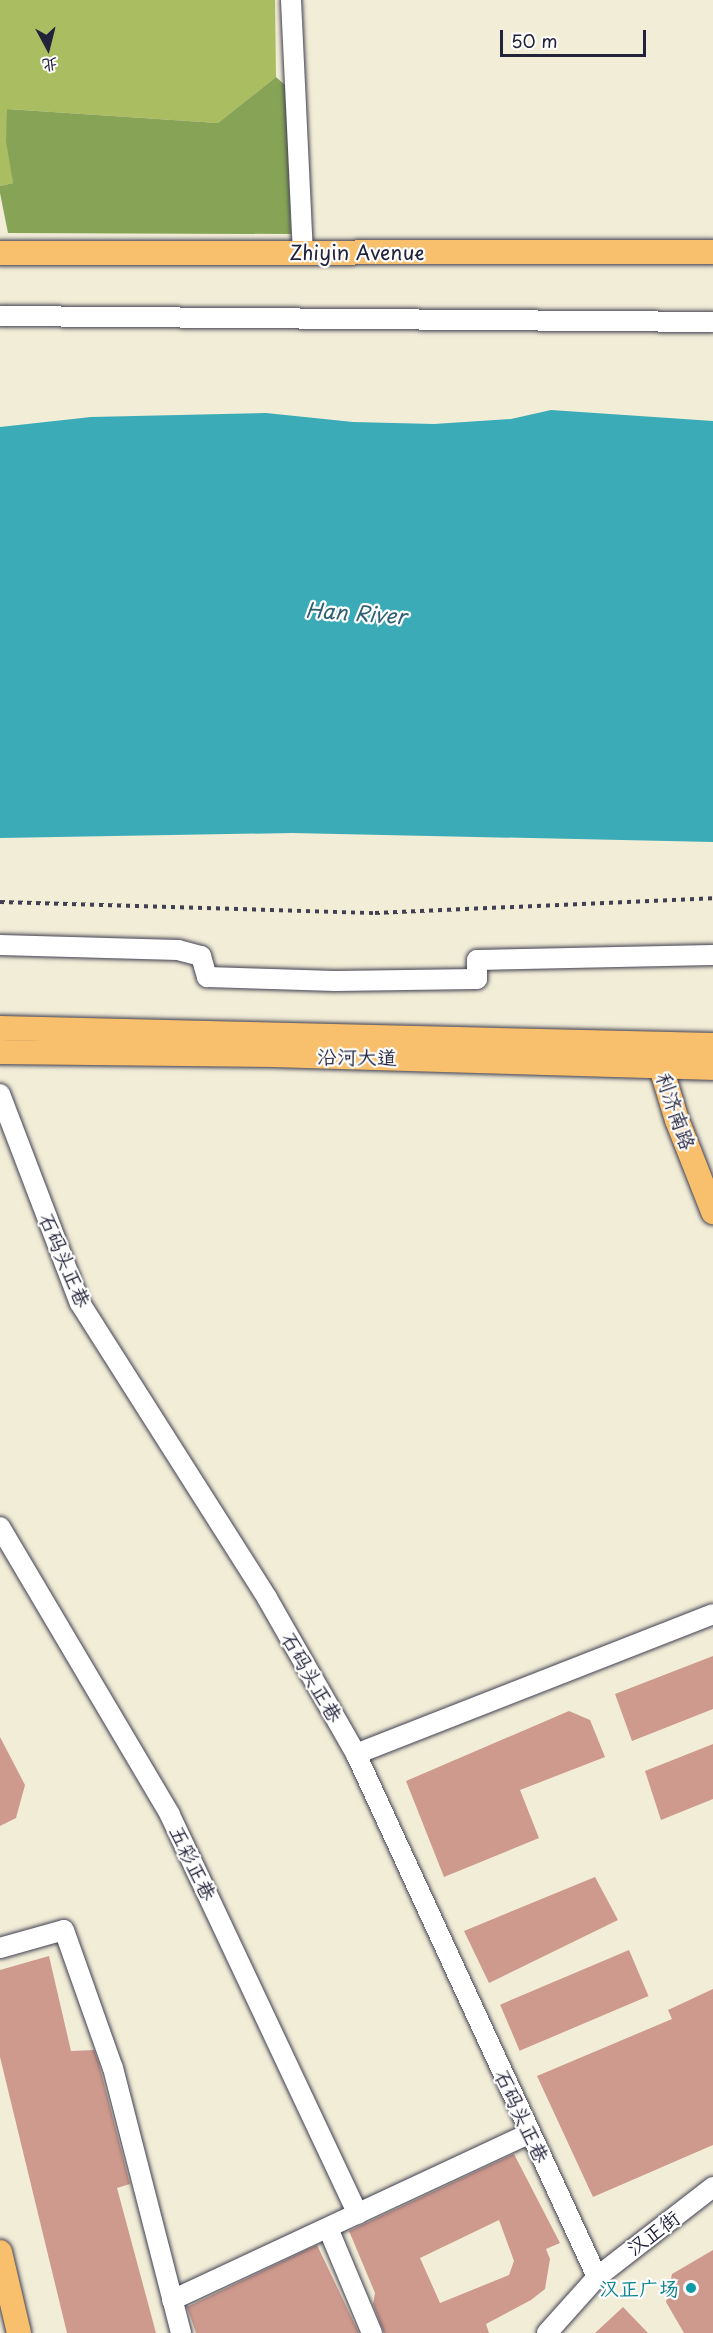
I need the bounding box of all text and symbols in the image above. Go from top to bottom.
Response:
north arrow [18,18,78,78]
scale bar [503,18,648,56]
text: 50 m [511,27,558,54]
text: 北 [41,53,60,79]
street label: Zhiyin Avenue [290,240,424,264]
water label: Han River [305,596,407,628]
street label: 沿河大道 [317,1044,397,1070]
street label: 利济南路 [652,1069,700,1153]
street label: 石码头正巷 [34,1209,96,1311]
street label: 石码头正巷 [277,1628,347,1726]
street label: 五彩正巷 [165,1822,221,1904]
street label: 石码头正巷 [490,2066,554,2166]
street label: 汉正街 [622,2205,684,2261]
place label: 汉正广场 [599,2276,679,2300]
marker: 汉正广场 [684,2281,698,2295]

